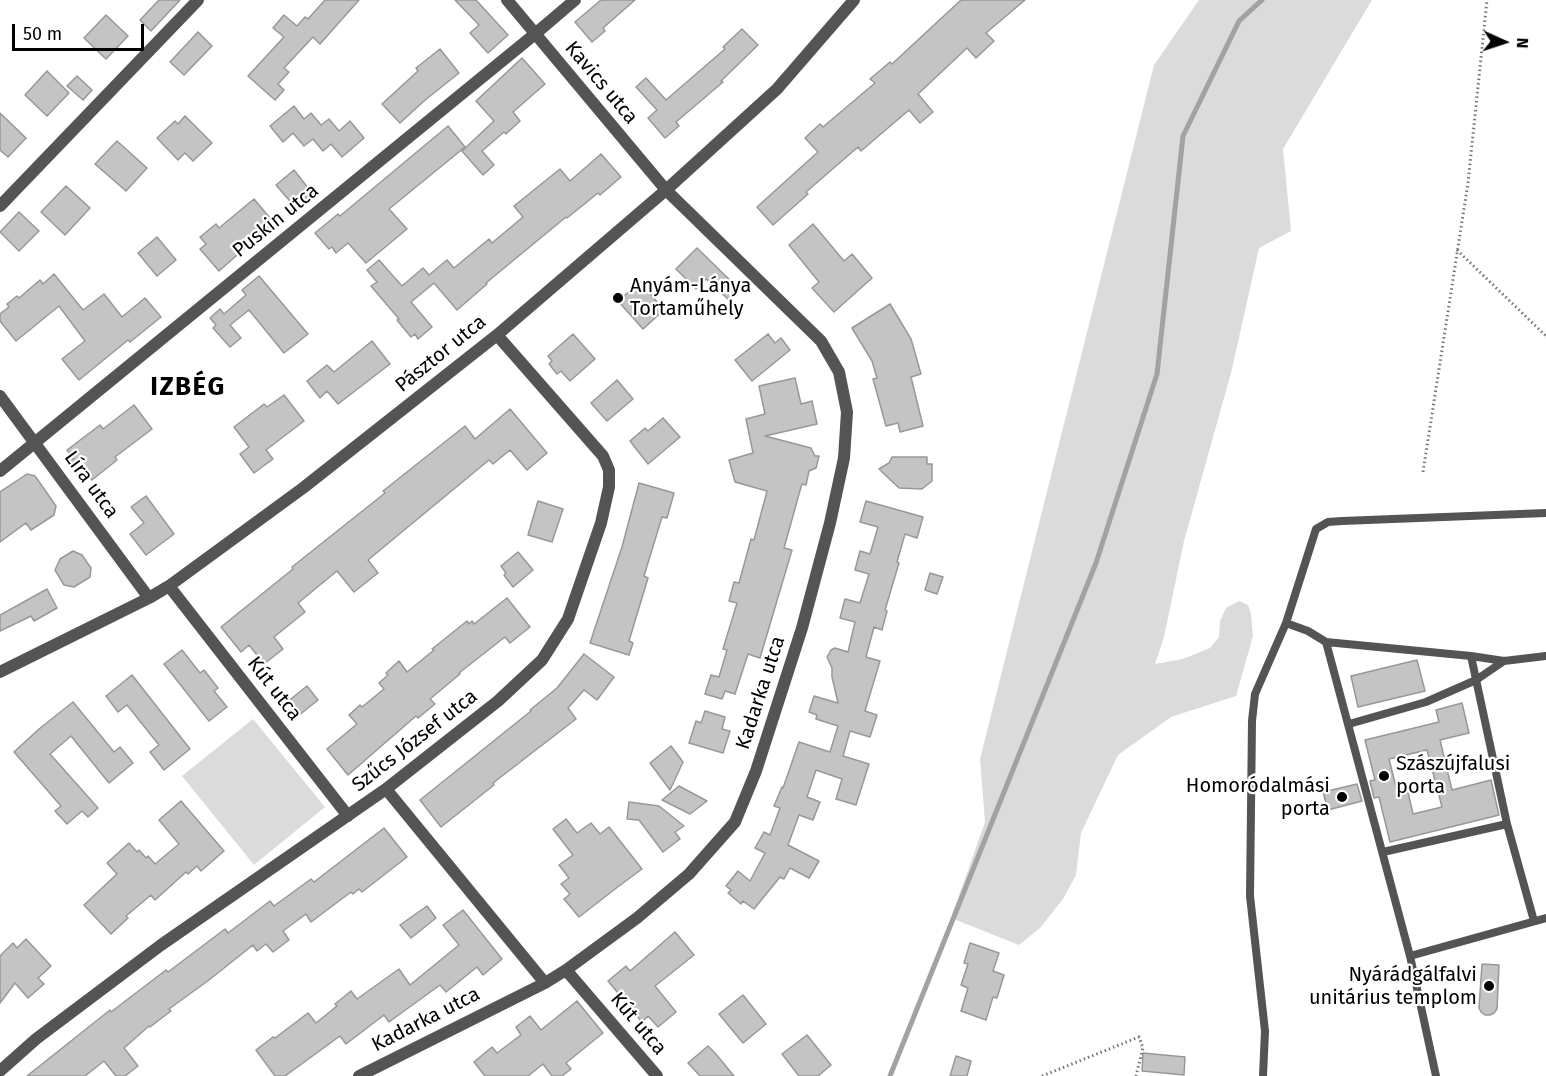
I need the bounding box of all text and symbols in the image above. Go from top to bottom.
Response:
scale bar [15,12,147,50]
north arrow [1474,12,1534,72]
text: 50 m [23,23,62,45]
street label: Kavics utca [559,37,643,129]
text: N [1513,37,1532,49]
street label: Puskin utca [228,179,324,263]
place label: Anyám-Lánya Tortaműhely [630,274,751,321]
marker: Anyám-Lánya Tortaműhely [611,291,625,305]
street label: Pásztor utca [391,310,491,398]
district label: IZBÉG [150,372,226,404]
street label: Líra utca [59,447,123,523]
street label: Kadarka utca [731,633,791,753]
street label: Kút utca [242,652,306,726]
street label: Szűcs József utca [348,685,482,797]
place label: Szászújfalusi porta [1396,752,1510,799]
marker: Szászújfalusi porta [1377,769,1391,783]
place label: Homoródalmási porta [1186,774,1330,821]
marker: Homoródalmási porta [1335,790,1349,804]
place label: Nyárádgálfalvi unitárius templom [1309,963,1477,1010]
marker: Nyárádgálfalvi unitárius templom [1482,979,1496,993]
street label: Kadarka utca [368,983,484,1057]
street label: Kút utca [605,988,671,1060]

